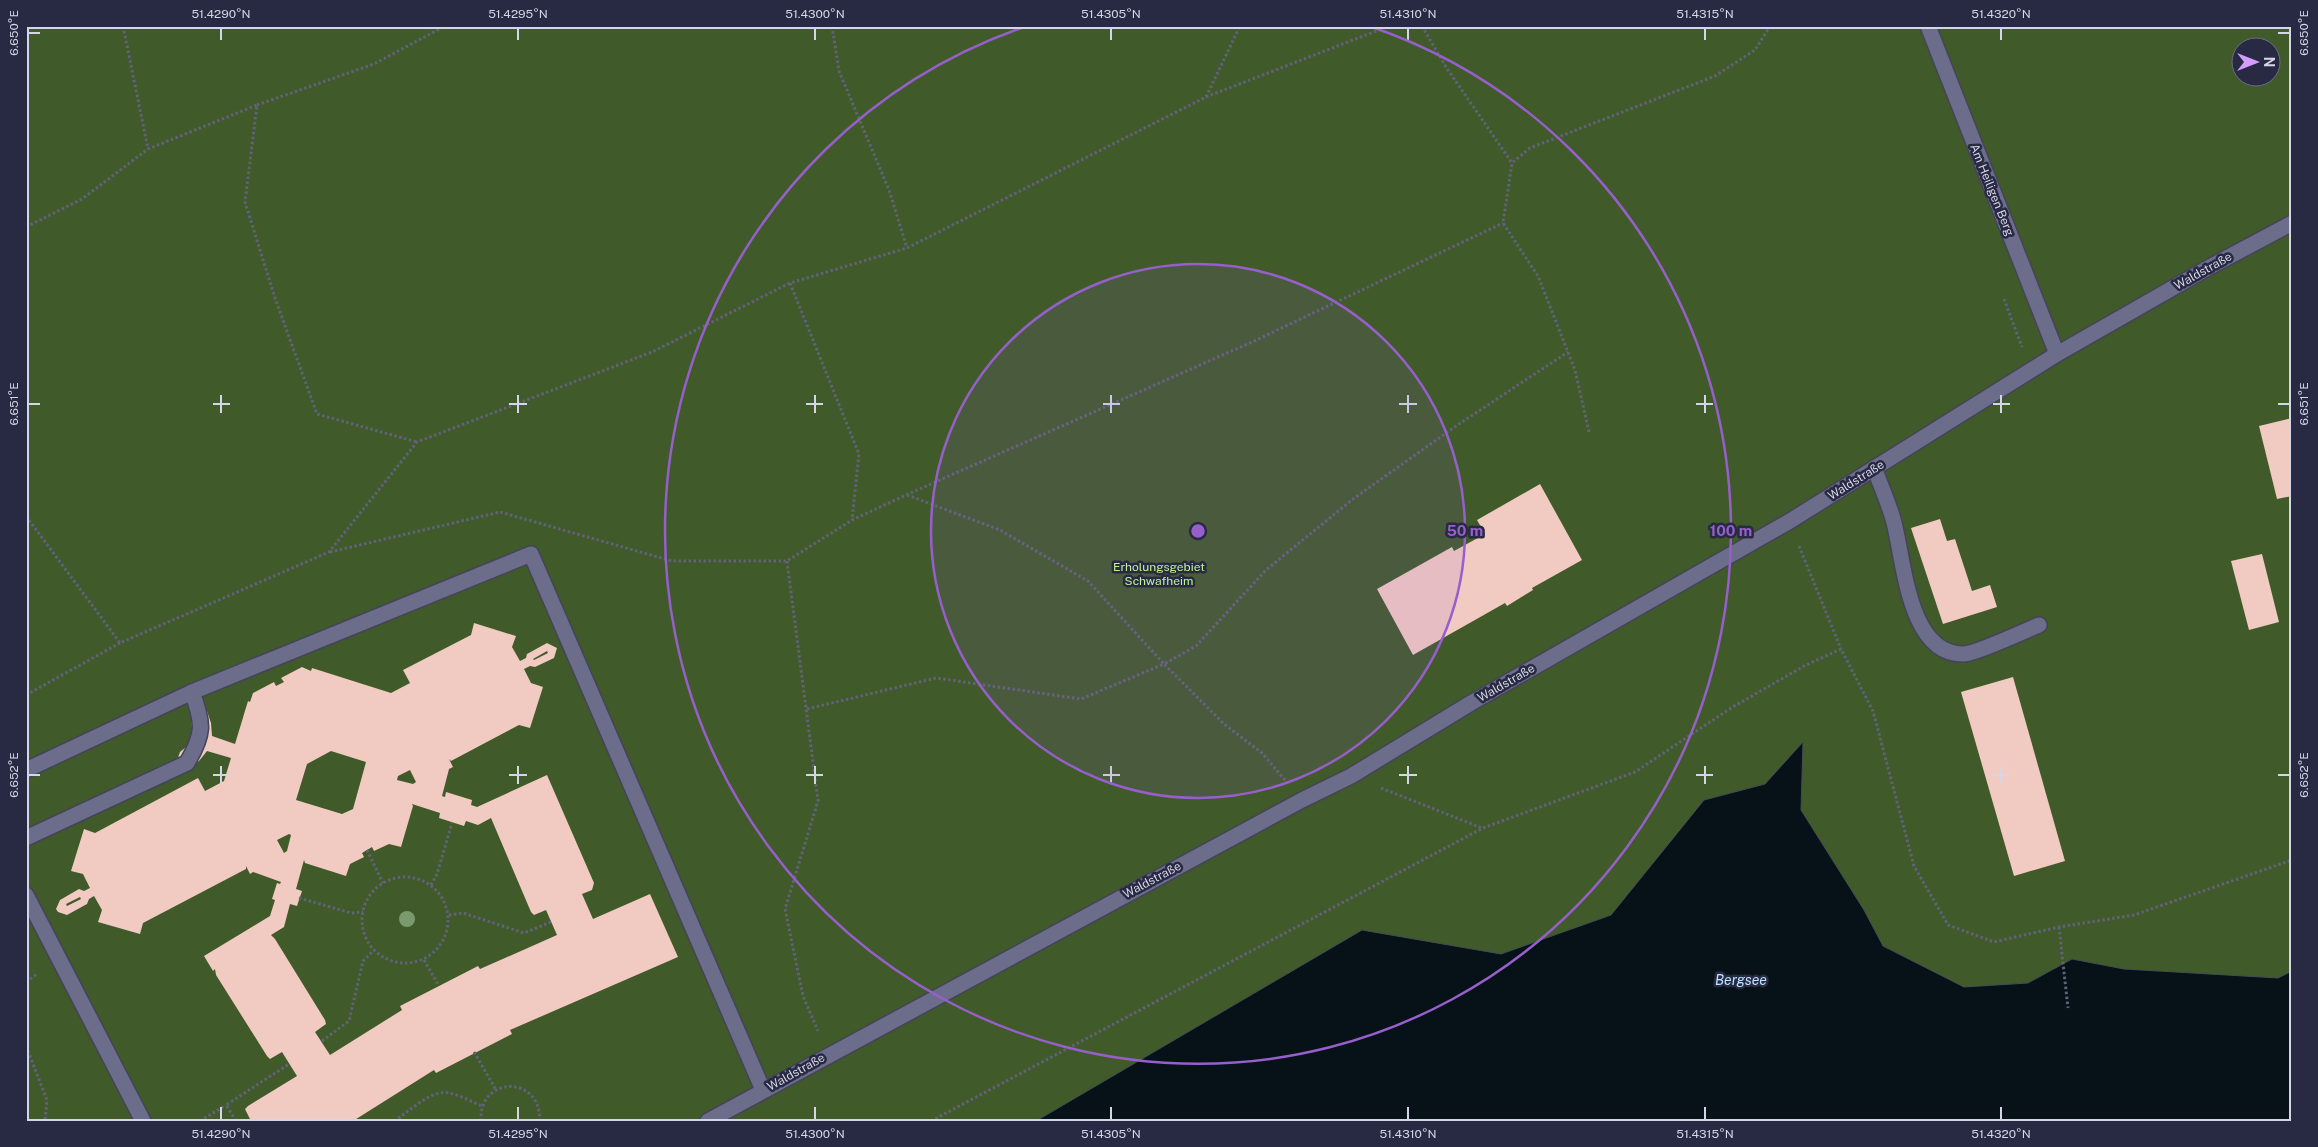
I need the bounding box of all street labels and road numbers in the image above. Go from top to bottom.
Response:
street label: Am Heiligen Berg [1967,142,2017,238]
street label: Waldstraße [2172,249,2234,293]
street label: Waldstraße [1825,457,1887,503]
street label: Waldstraße [1475,661,1537,705]
street label: Waldstraße [1121,859,1184,901]
street label: Waldstraße [765,1050,827,1094]

